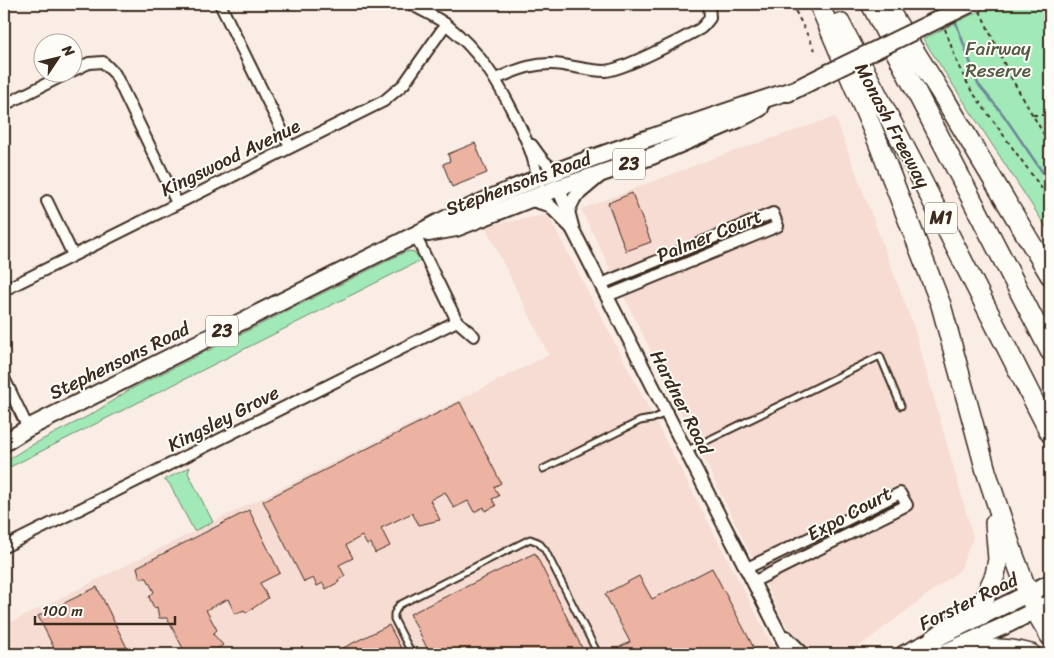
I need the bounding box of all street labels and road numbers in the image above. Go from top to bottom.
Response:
street label: Monash Freeway [846,57,940,194]
street label: Kingswood Avenue [155,109,306,206]
street label: Stephensons Road [441,141,597,225]
road number: 23 [613,148,645,180]
street label: Palmer Court [651,199,767,272]
road number: M1 [925,202,957,234]
street label: Stephensons Road [43,312,196,409]
road number: 23 [206,316,238,346]
street label: Hardner Road [641,344,723,461]
street label: Kingsley Grove [161,376,285,461]
street label: Expo Court [801,477,898,550]
street label: Forster Road [913,563,1025,640]

